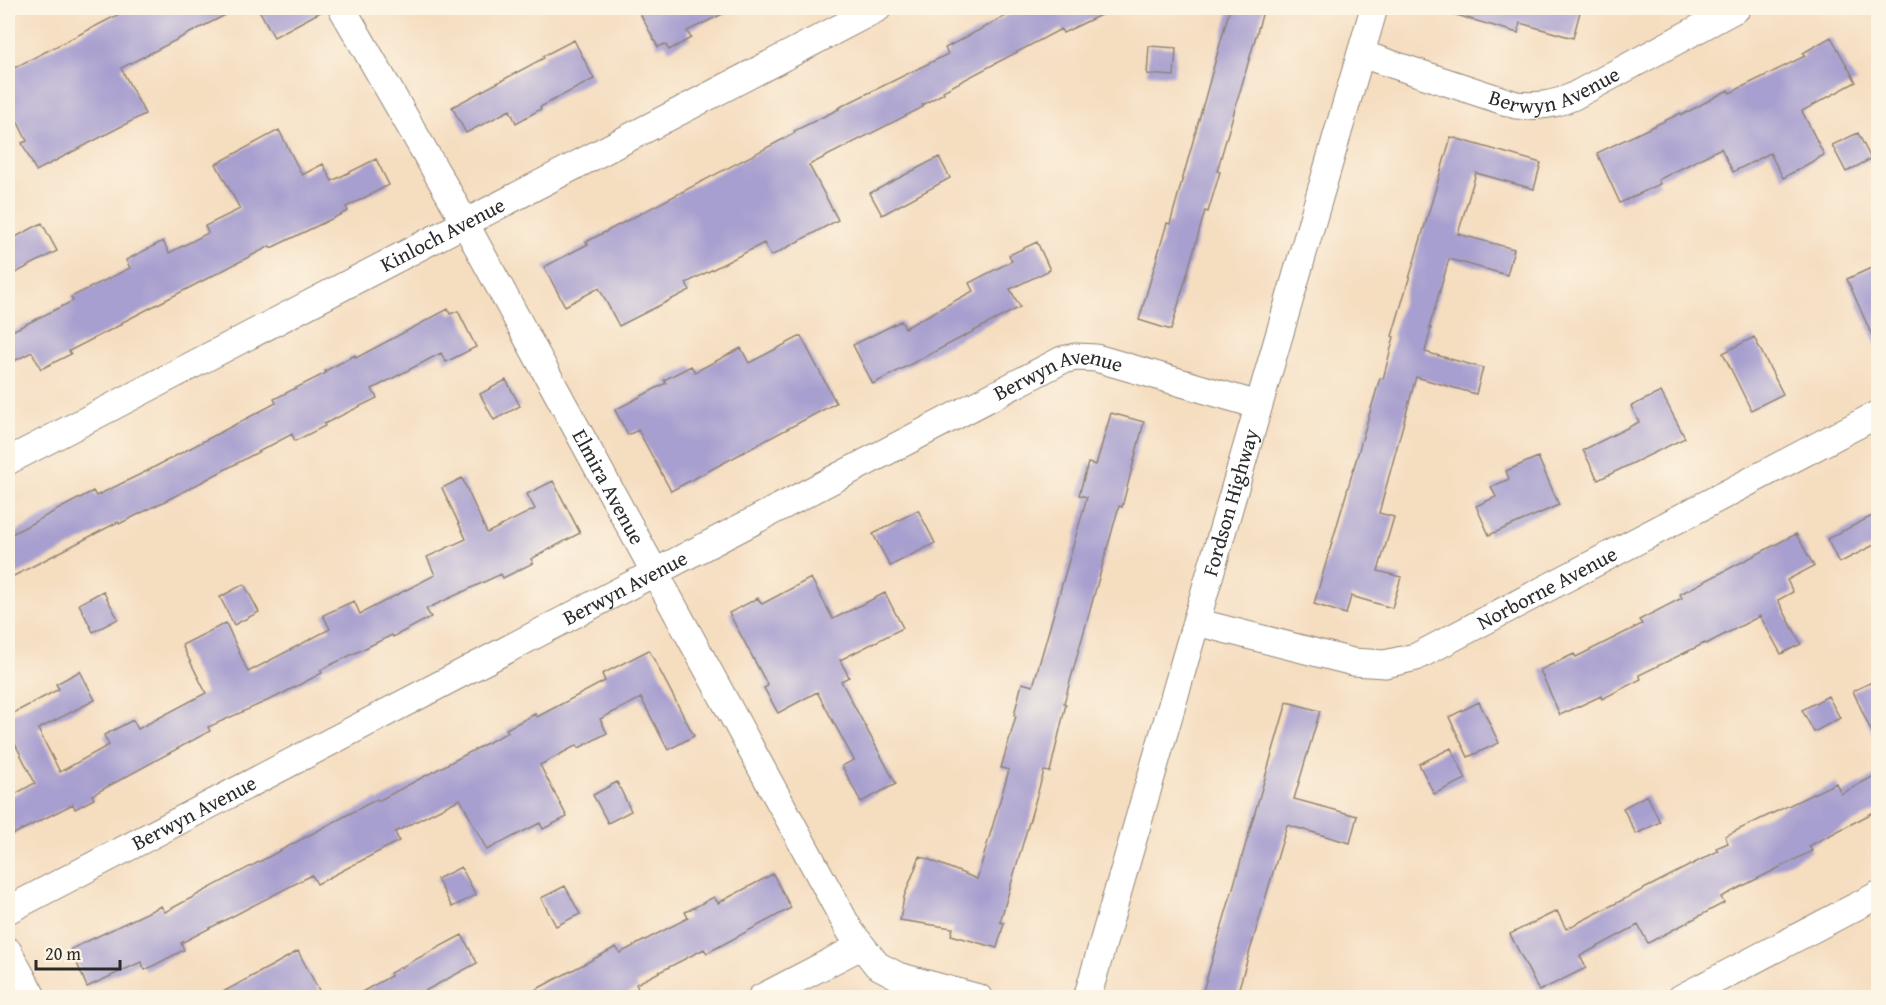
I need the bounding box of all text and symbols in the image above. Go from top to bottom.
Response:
street label: Berwyn Avenue [1485,58,1625,121]
street label: Kinloch Avenue [375,189,510,280]
street label: Berwyn Avenue [988,340,1127,408]
street label: Elmira Avenue [565,423,653,550]
street label: Fordson Highway [1194,424,1266,580]
street label: Norborne Avenue [1471,538,1622,637]
street label: Berwyn Avenue [557,542,693,633]
street label: Berwyn Avenue [126,767,262,858]
scale bar [36,933,120,971]
text: 20 m [45,940,81,967]

